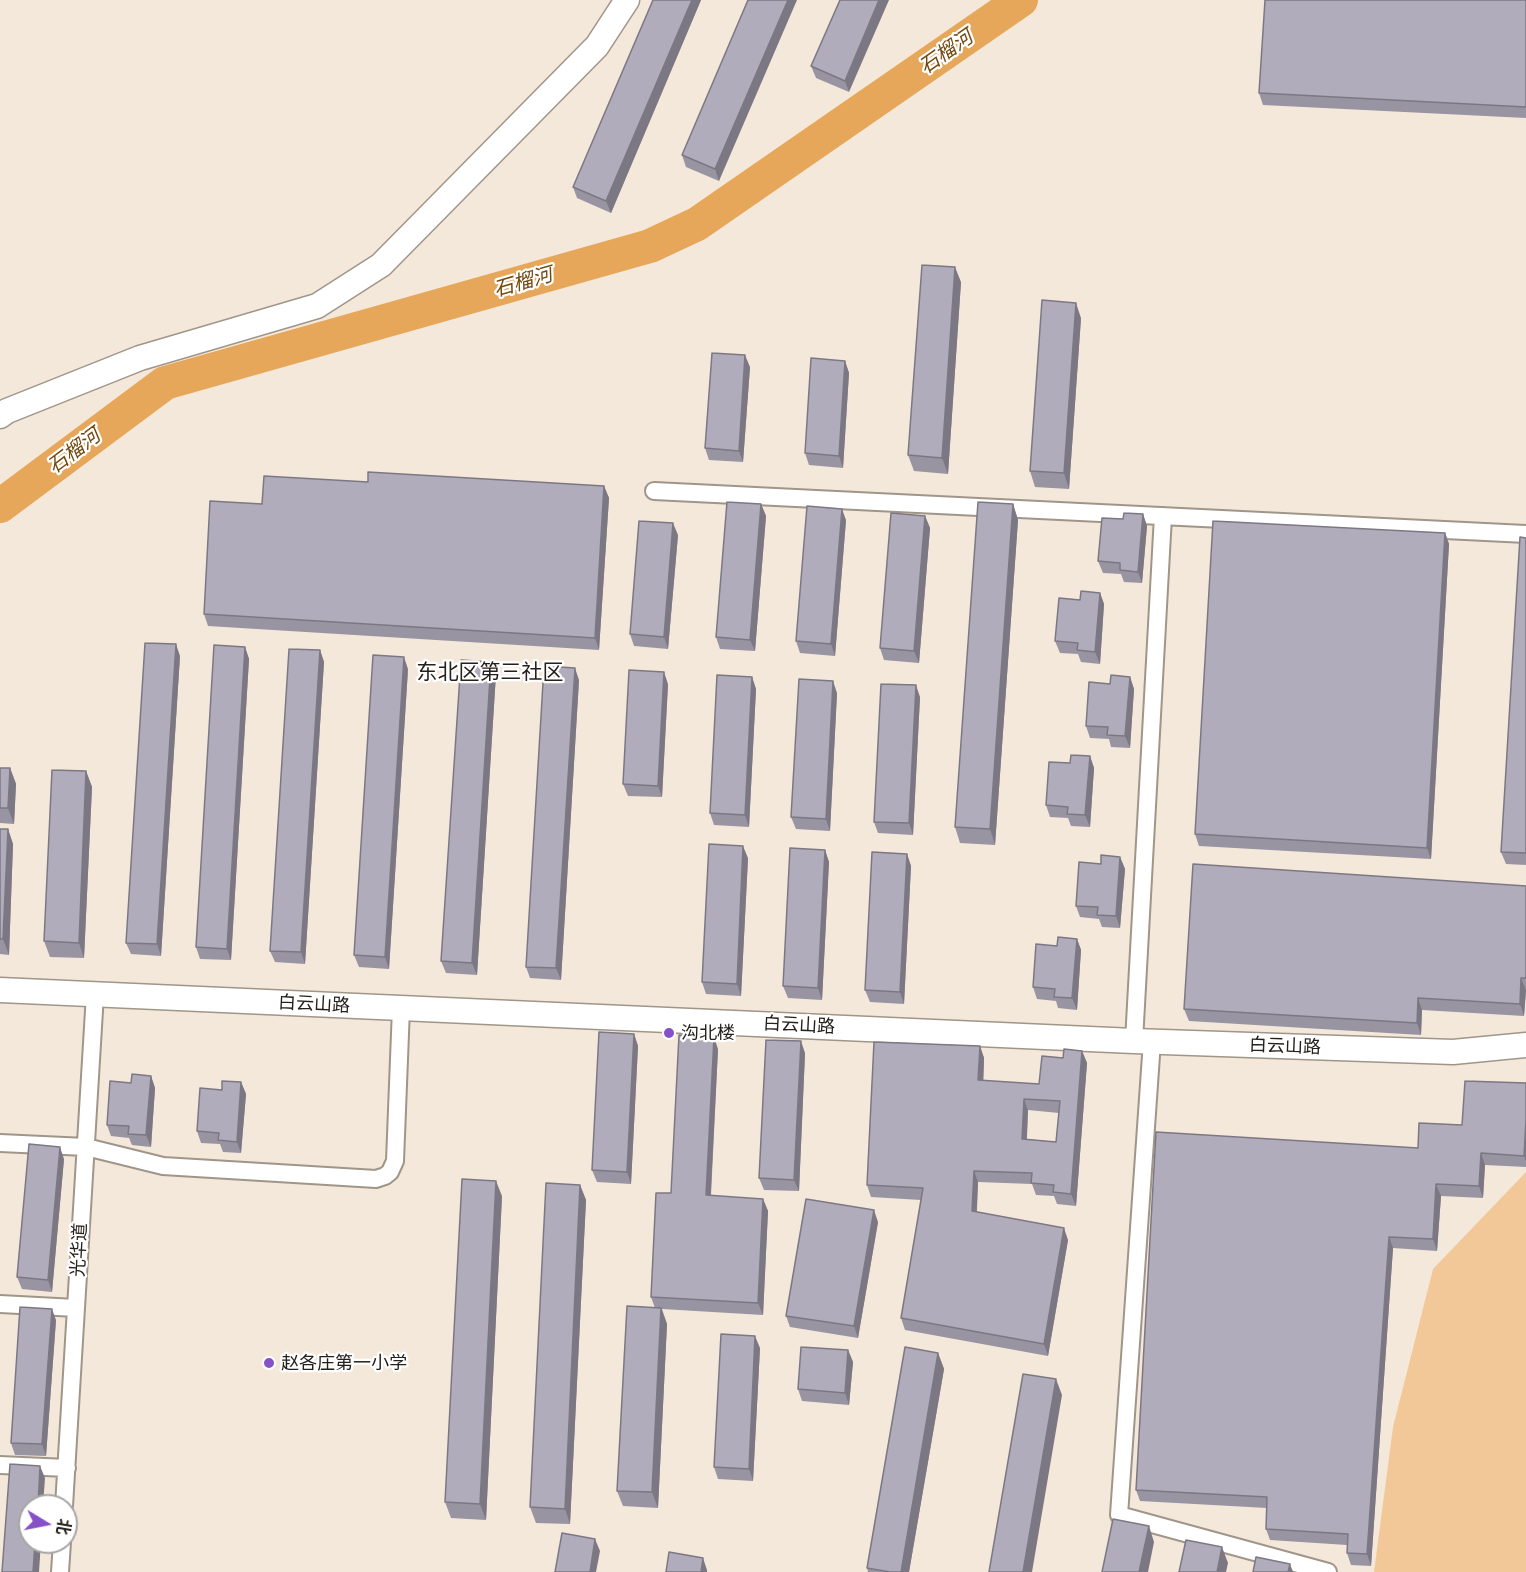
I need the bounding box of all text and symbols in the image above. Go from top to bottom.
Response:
water label: 石榴河 [915,25,977,79]
water label: 石榴河 [491,262,555,302]
water label: 石榴河 [43,423,105,479]
district label: 东北区第三社区 [417,659,563,685]
street label: 白云山路 [277,991,351,1017]
street label: 白云山路 [762,1012,836,1038]
place label: 沟北楼 [681,1022,735,1044]
marker: 沟北楼 [662,1026,676,1040]
street label: 白云山路 [1249,1034,1321,1058]
street label: 光华道 [67,1222,91,1278]
place label: 赵各庄第一小学 [281,1352,407,1374]
marker: 赵各庄第一小学 [262,1356,276,1370]
north arrow [18,1494,78,1554]
text: 北 [54,1517,75,1536]

